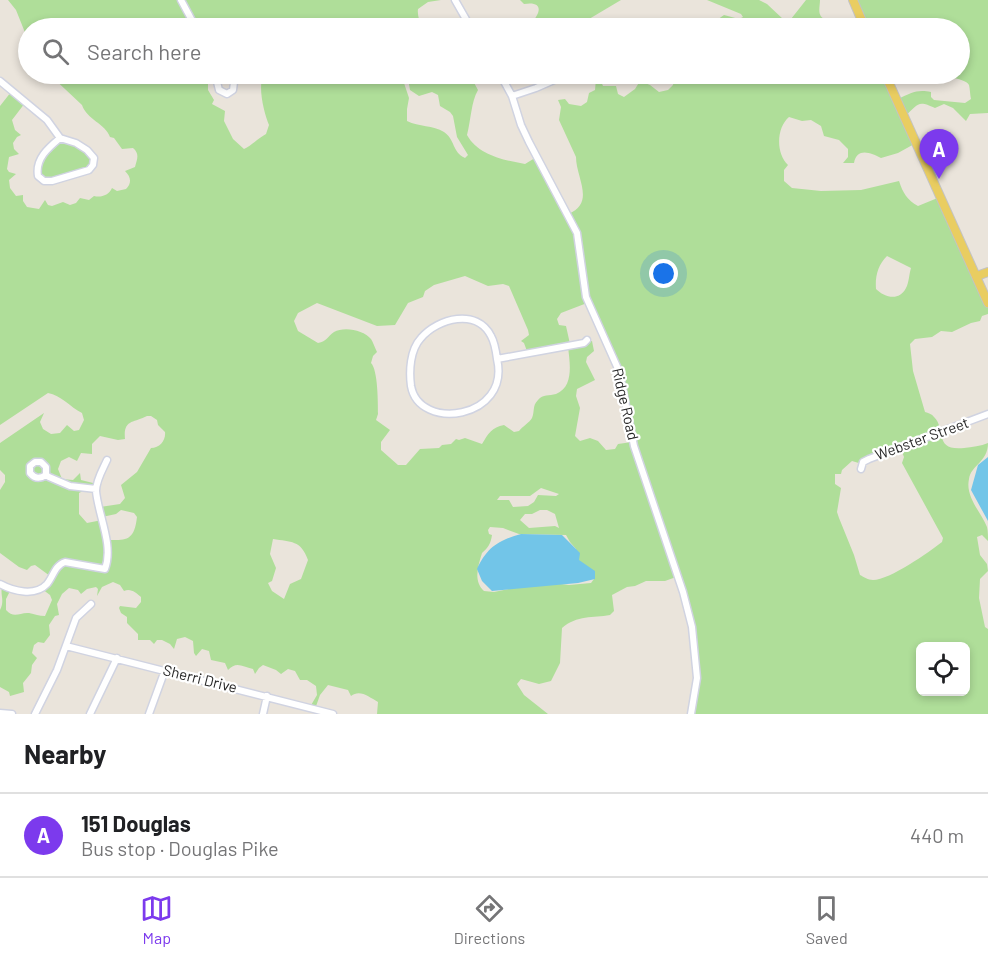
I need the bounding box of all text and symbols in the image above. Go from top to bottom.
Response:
search box [18,18,970,84]
icon: search [39,35,72,68]
text: Search here [87,38,201,64]
pin: A [920,130,958,179]
your location [649,259,678,288]
street label: Ridge Road [609,366,643,442]
street label: Webster Street [872,413,971,463]
map controls [916,642,970,696]
button: locate [916,642,970,696]
street label: Sherri Drive [161,660,239,696]
text: Nearby [24,738,106,769]
text: 151 Douglas [81,810,191,836]
text: A [37,823,50,847]
text: 440 m [910,823,964,847]
text: Bus stop · Douglas Pike [81,836,279,860]
tab: Map [140,892,173,947]
tab: Directions [454,892,525,947]
tab: Saved [806,892,848,947]

